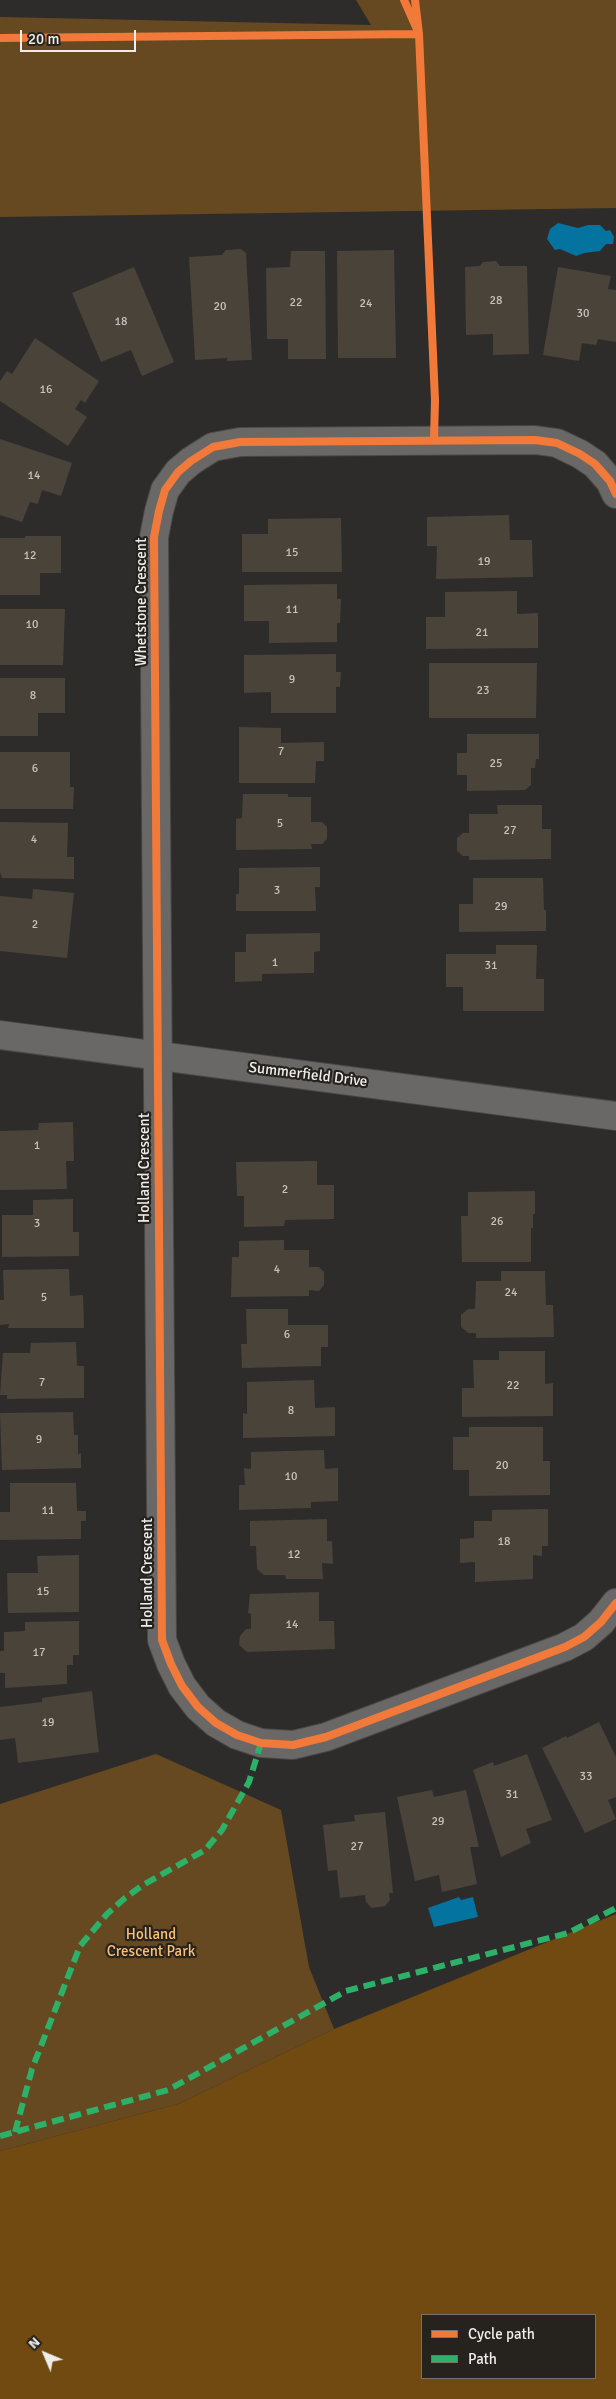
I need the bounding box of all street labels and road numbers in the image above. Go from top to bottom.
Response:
street label: Whetstone Crescent [133,538,151,666]
street label: Summerfield Drive [248,1059,368,1091]
street label: Holland Crescent [136,1113,154,1223]
street label: Holland Crescent [139,1518,157,1628]

